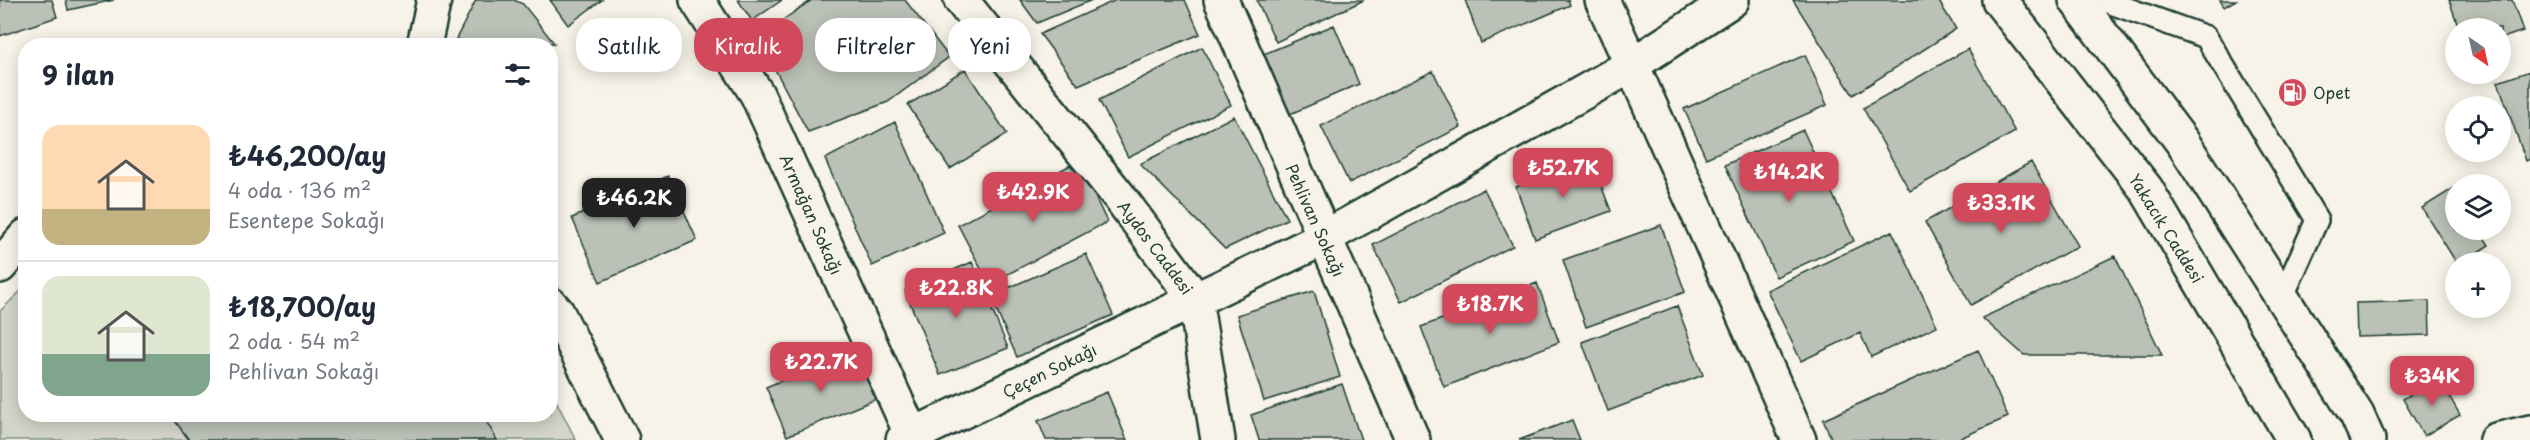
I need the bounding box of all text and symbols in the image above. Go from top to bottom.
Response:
chip: Satılık [576,18,682,72]
chip: Kiralık [694,18,803,72]
chip: Filtreler [815,18,936,72]
chip: Yeni [948,18,1031,72]
north arrow [2445,18,2511,84]
map controls [2445,18,2511,318]
text: 9 ilan [42,55,115,94]
icon: filters [501,58,534,91]
fuel station icon: Opet [2276,76,2308,108]
place label: Opet [2313,80,2351,104]
button: locate [2445,96,2511,162]
text: ₺46,200/ay [228,136,386,175]
pin: ₺52.7K [1514,148,1612,199]
icon: home [90,149,162,221]
street label: Armağan Sokağı [775,150,849,278]
text: ₺52.7K [1527,152,1599,182]
pin: ₺14.2K [1740,152,1838,203]
text: ₺14.2K [1754,156,1824,186]
street label: Pehlivan Sokağı [1280,160,1352,280]
street label: Yakacık Caddesi [2124,169,2210,287]
pin: ₺42.9K [984,172,1082,223]
button: layers [2445,174,2511,240]
text: 4 oda · 136 m² [228,175,371,205]
text: ₺42.9K [996,176,1070,206]
pin: ₺46.2K [585,178,683,229]
text: ₺46.2K [596,182,672,212]
pin: ₺33.1K [1952,183,2050,234]
text: ₺33.1K [1967,187,2035,217]
street label: Aydos Caddesi [1113,195,1199,299]
text: Esentepe Sokağı [228,205,385,235]
button: + [2445,252,2511,318]
pin: ₺22.8K [907,268,1005,319]
text: ₺22.8K [919,272,993,302]
pin: ₺18.7K [1441,284,1539,335]
text: ₺18,700/ay [228,287,376,326]
text: ₺18.7K [1456,288,1524,318]
icon: home [90,300,162,372]
text: 2 oda · 54 m² [228,326,360,356]
street label: Çeçen Sokağı [998,337,1100,403]
pin: ₺22.7K [772,342,870,393]
text: ₺22.7K [784,346,858,376]
text: Pehlivan Sokağı [228,356,379,386]
pin: ₺34K [2396,356,2468,407]
text: ₺34K [2404,360,2460,390]

